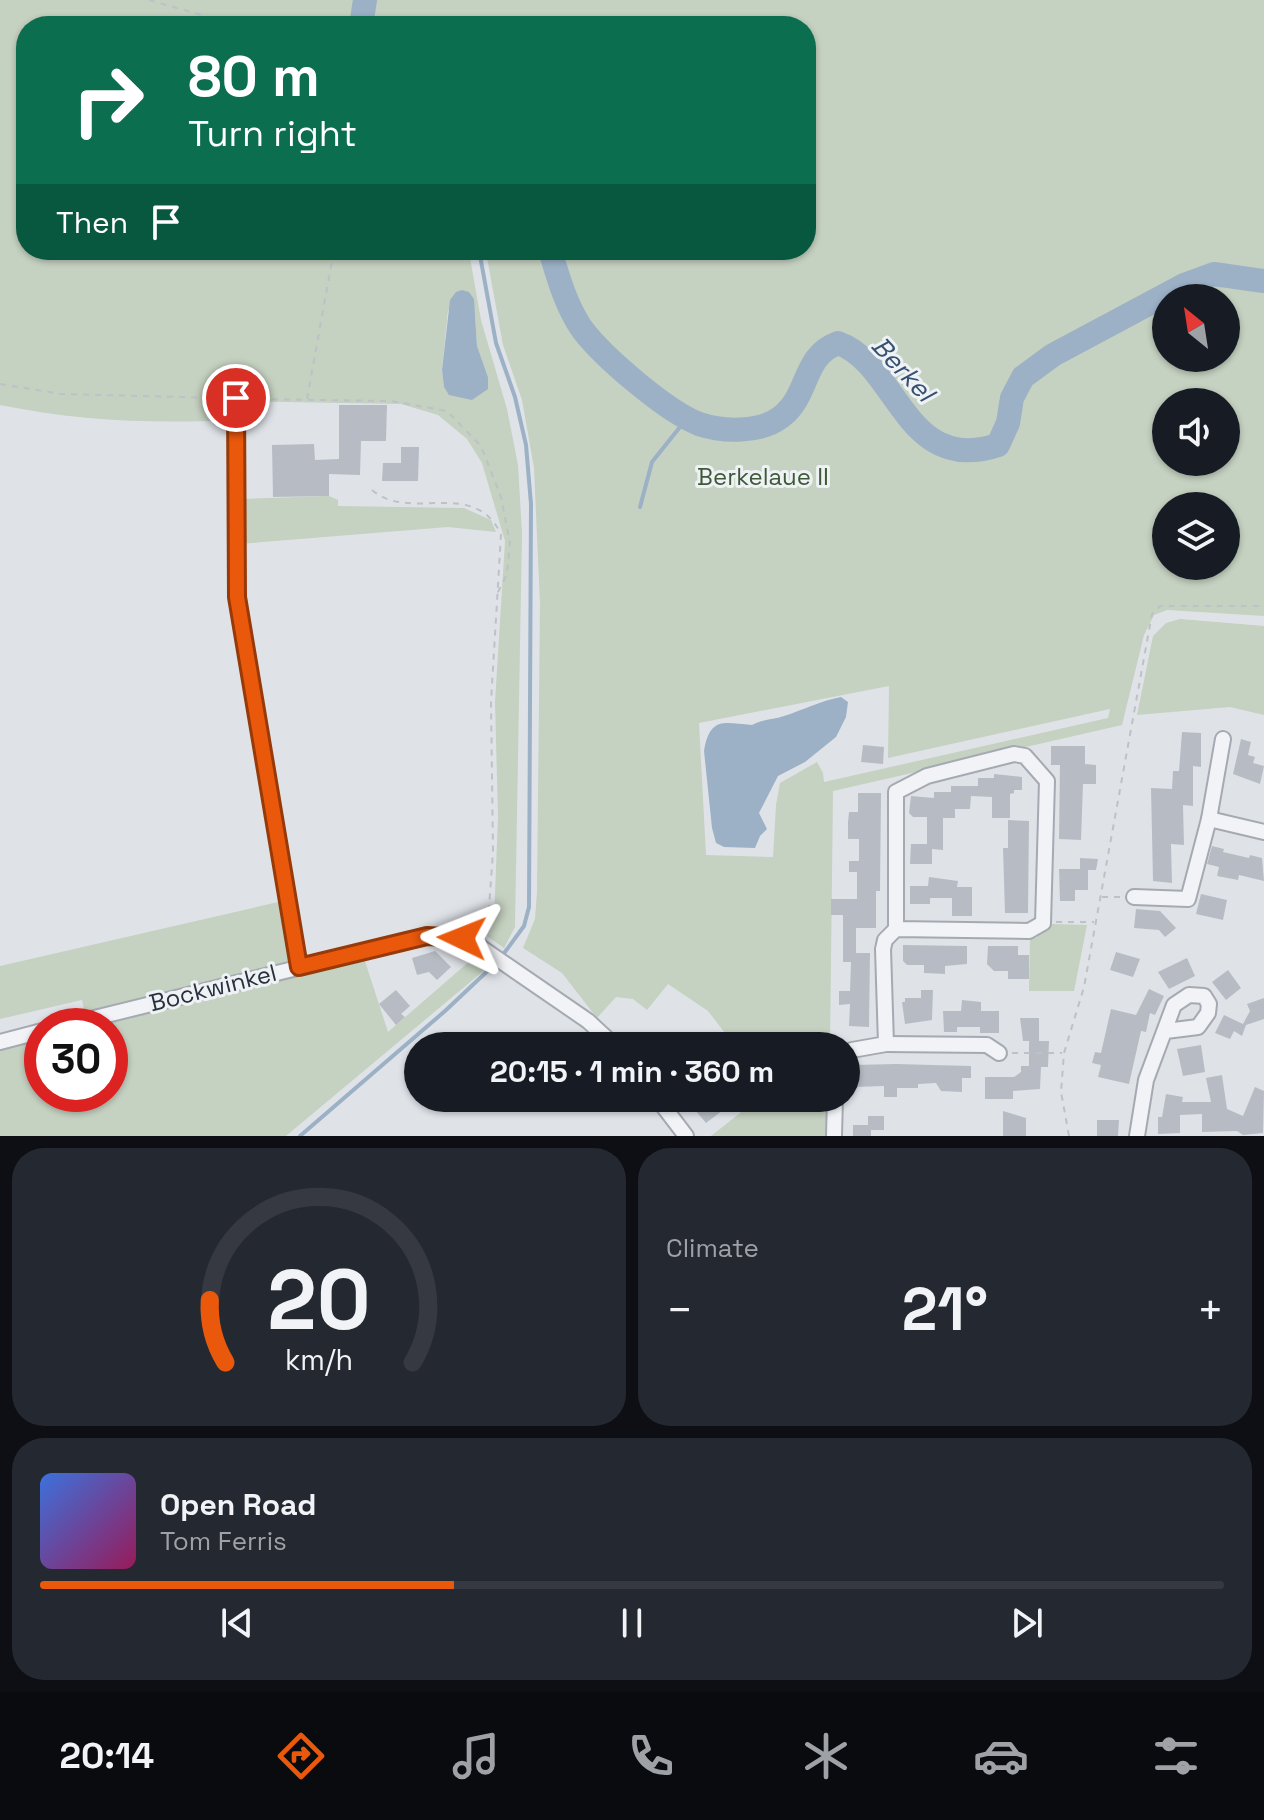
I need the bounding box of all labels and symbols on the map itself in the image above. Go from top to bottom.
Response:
north arrow [1152,284,1240,372]
water label: Berkel [864,329,944,411]
pin [202,364,270,432]
park label: Berkelaue II [697,461,829,492]
position arrow [420,896,504,980]
street label: Bockwinkel [146,957,280,1018]
speed limit sign: 30 [24,1008,128,1112]

